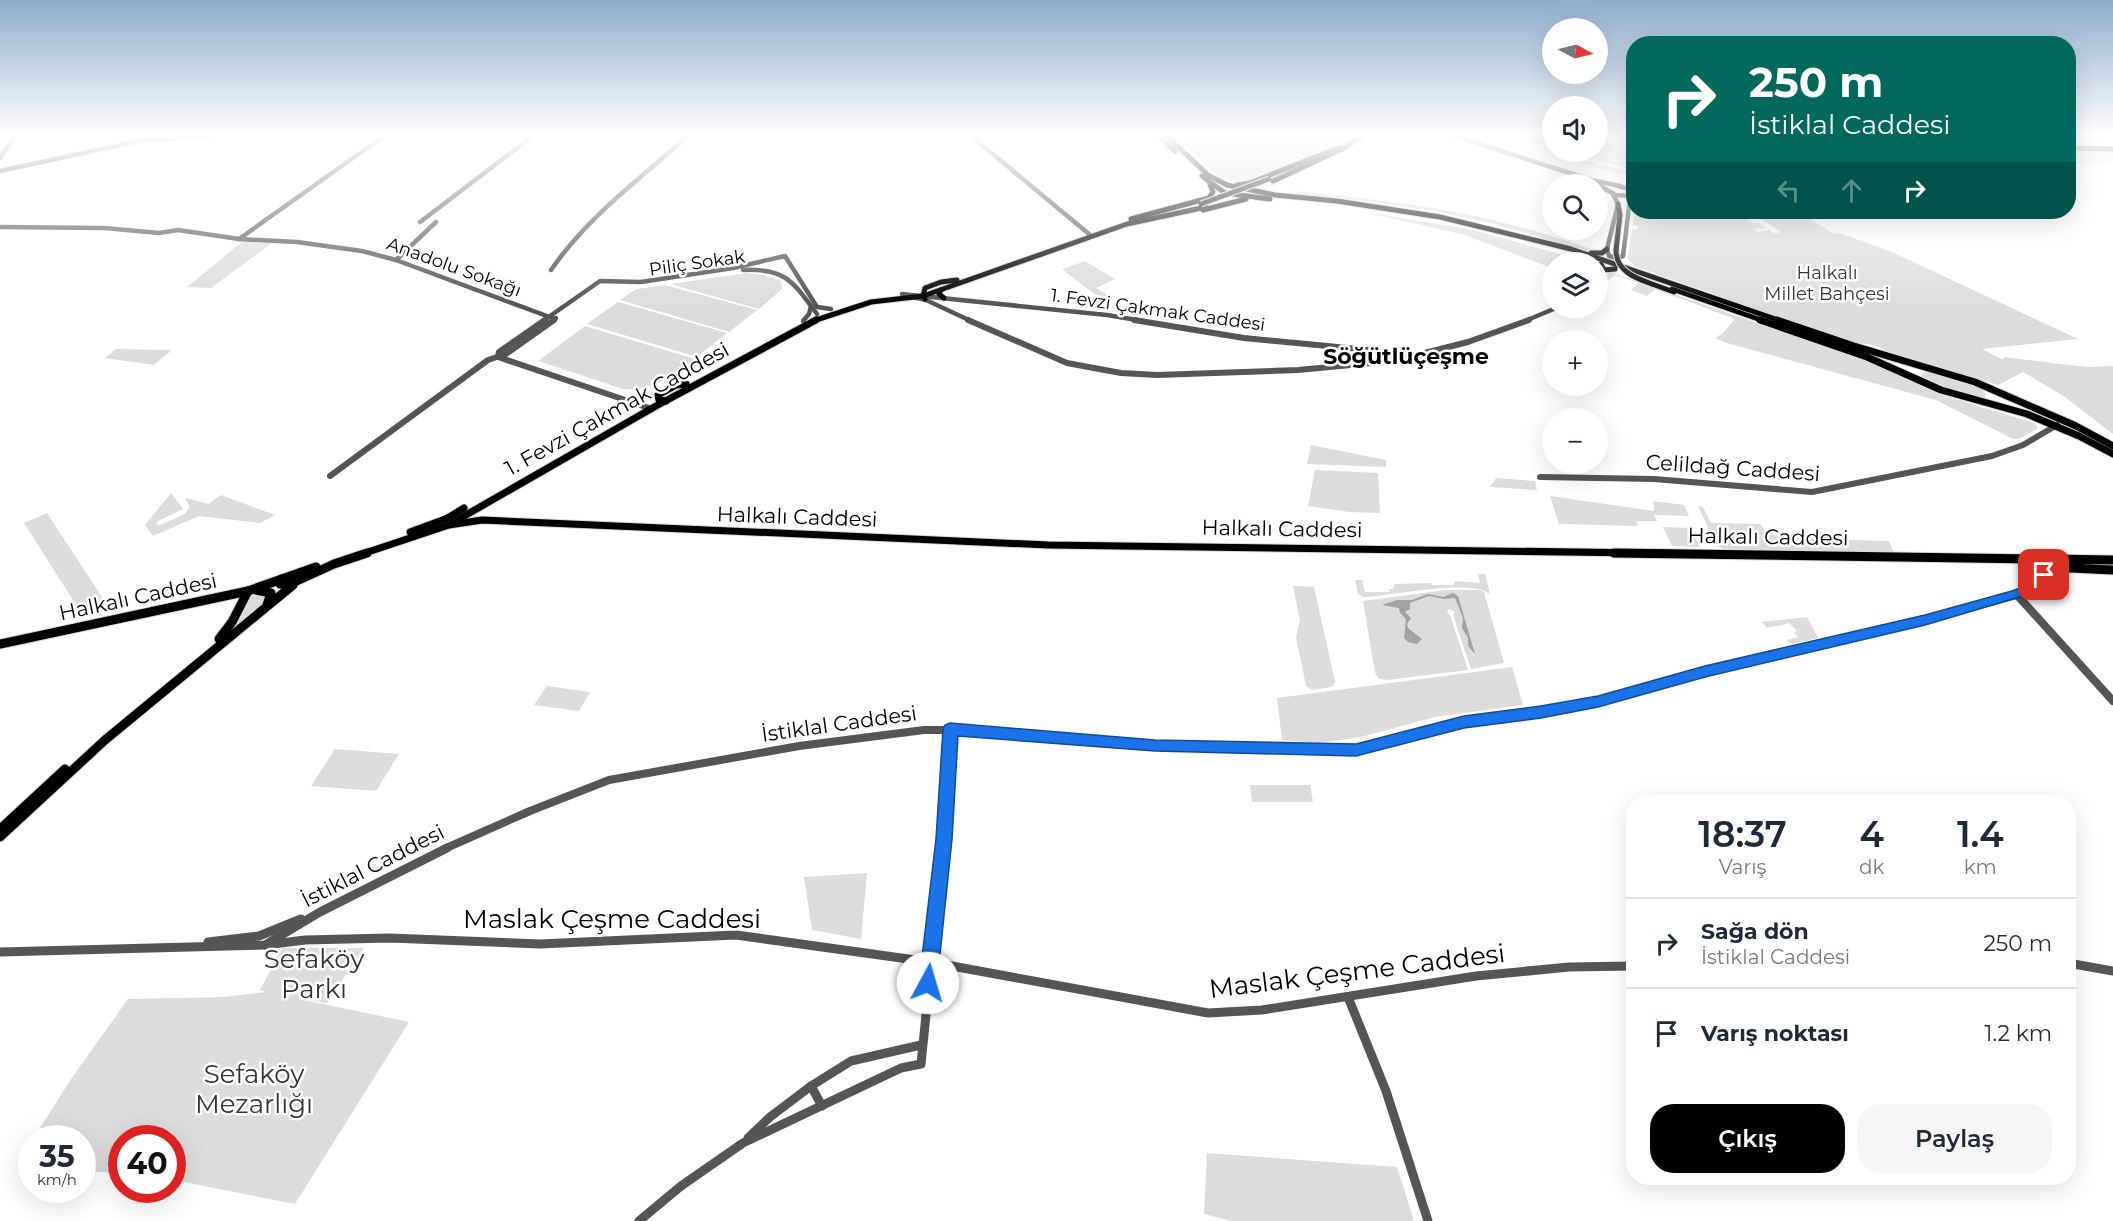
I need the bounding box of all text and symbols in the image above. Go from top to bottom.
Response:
north arrow [1542,18,1608,84]
map controls [1542,18,1608,474]
text: 250 m [1749,56,1883,108]
icon: right [1650,60,1728,138]
button: sound [1542,96,1608,162]
text: İstiklal Caddesi [1749,108,1950,141]
button: search [1542,174,1608,240]
icon: left [1772,174,1805,207]
icon: ahead [1835,174,1868,207]
icon: right [1898,174,1931,207]
street label: Anadolu Sokağı [384,232,524,302]
street label: Piliç Sokak [648,245,747,281]
button: layers [1542,252,1608,318]
park label: Halkalı Millet Bahçesi [1764,262,1890,305]
street label: 1. Fevzi Çakmak Caddesi [1049,284,1267,336]
button: + [1542,330,1608,396]
street label: 1. Fevzi Çakmak Caddesi [500,336,733,481]
district label: Söğütlüçeşme [1323,343,1489,370]
button: − [1542,408,1608,474]
street label: Celildağ Caddesi [1645,449,1821,486]
street label: Halkalı Caddesi [716,501,878,532]
street label: Halkalı Caddesi [1201,515,1363,542]
street label: Halkalı Caddesi [1687,523,1849,550]
pin [2018,549,2069,600]
icon: arrive [2027,558,2060,591]
street label: Halkalı Caddesi [57,568,219,625]
street label: İstiklal Caddesi [760,700,918,747]
text: 18:37 [1698,812,1787,856]
text: 4 [1860,812,1884,856]
text: 1.4 [1957,812,2004,856]
street label: İstiklal Caddesi [297,819,448,912]
text: Varış [1719,855,1766,879]
text: dk [1859,855,1885,879]
text: km [1964,855,1997,879]
street label: Maslak Çeşme Caddesi [463,903,761,935]
text: Sağa dön [1701,918,1809,945]
icon: right [1650,927,1683,960]
text: 250 m [1983,930,2052,957]
street label: Maslak Çeşme Caddesi [1207,937,1507,1005]
park label: Sefaköy Parkı [264,943,365,1005]
text: İstiklal Caddesi [1701,945,1850,969]
position arrow [896,951,960,1015]
icon: arrive [1650,1017,1683,1050]
text: Varış noktası [1701,1020,1849,1047]
text: 1.2 km [1985,1020,2052,1047]
park label: Sefaköy Mezarlığı [195,1058,313,1120]
button: Çıkış [1650,1104,1845,1173]
button: Paylaş [1857,1104,2052,1173]
speed limit sign: 40 [108,1125,186,1203]
text: 35 [39,1138,75,1175]
text: km/h [37,1170,77,1189]

